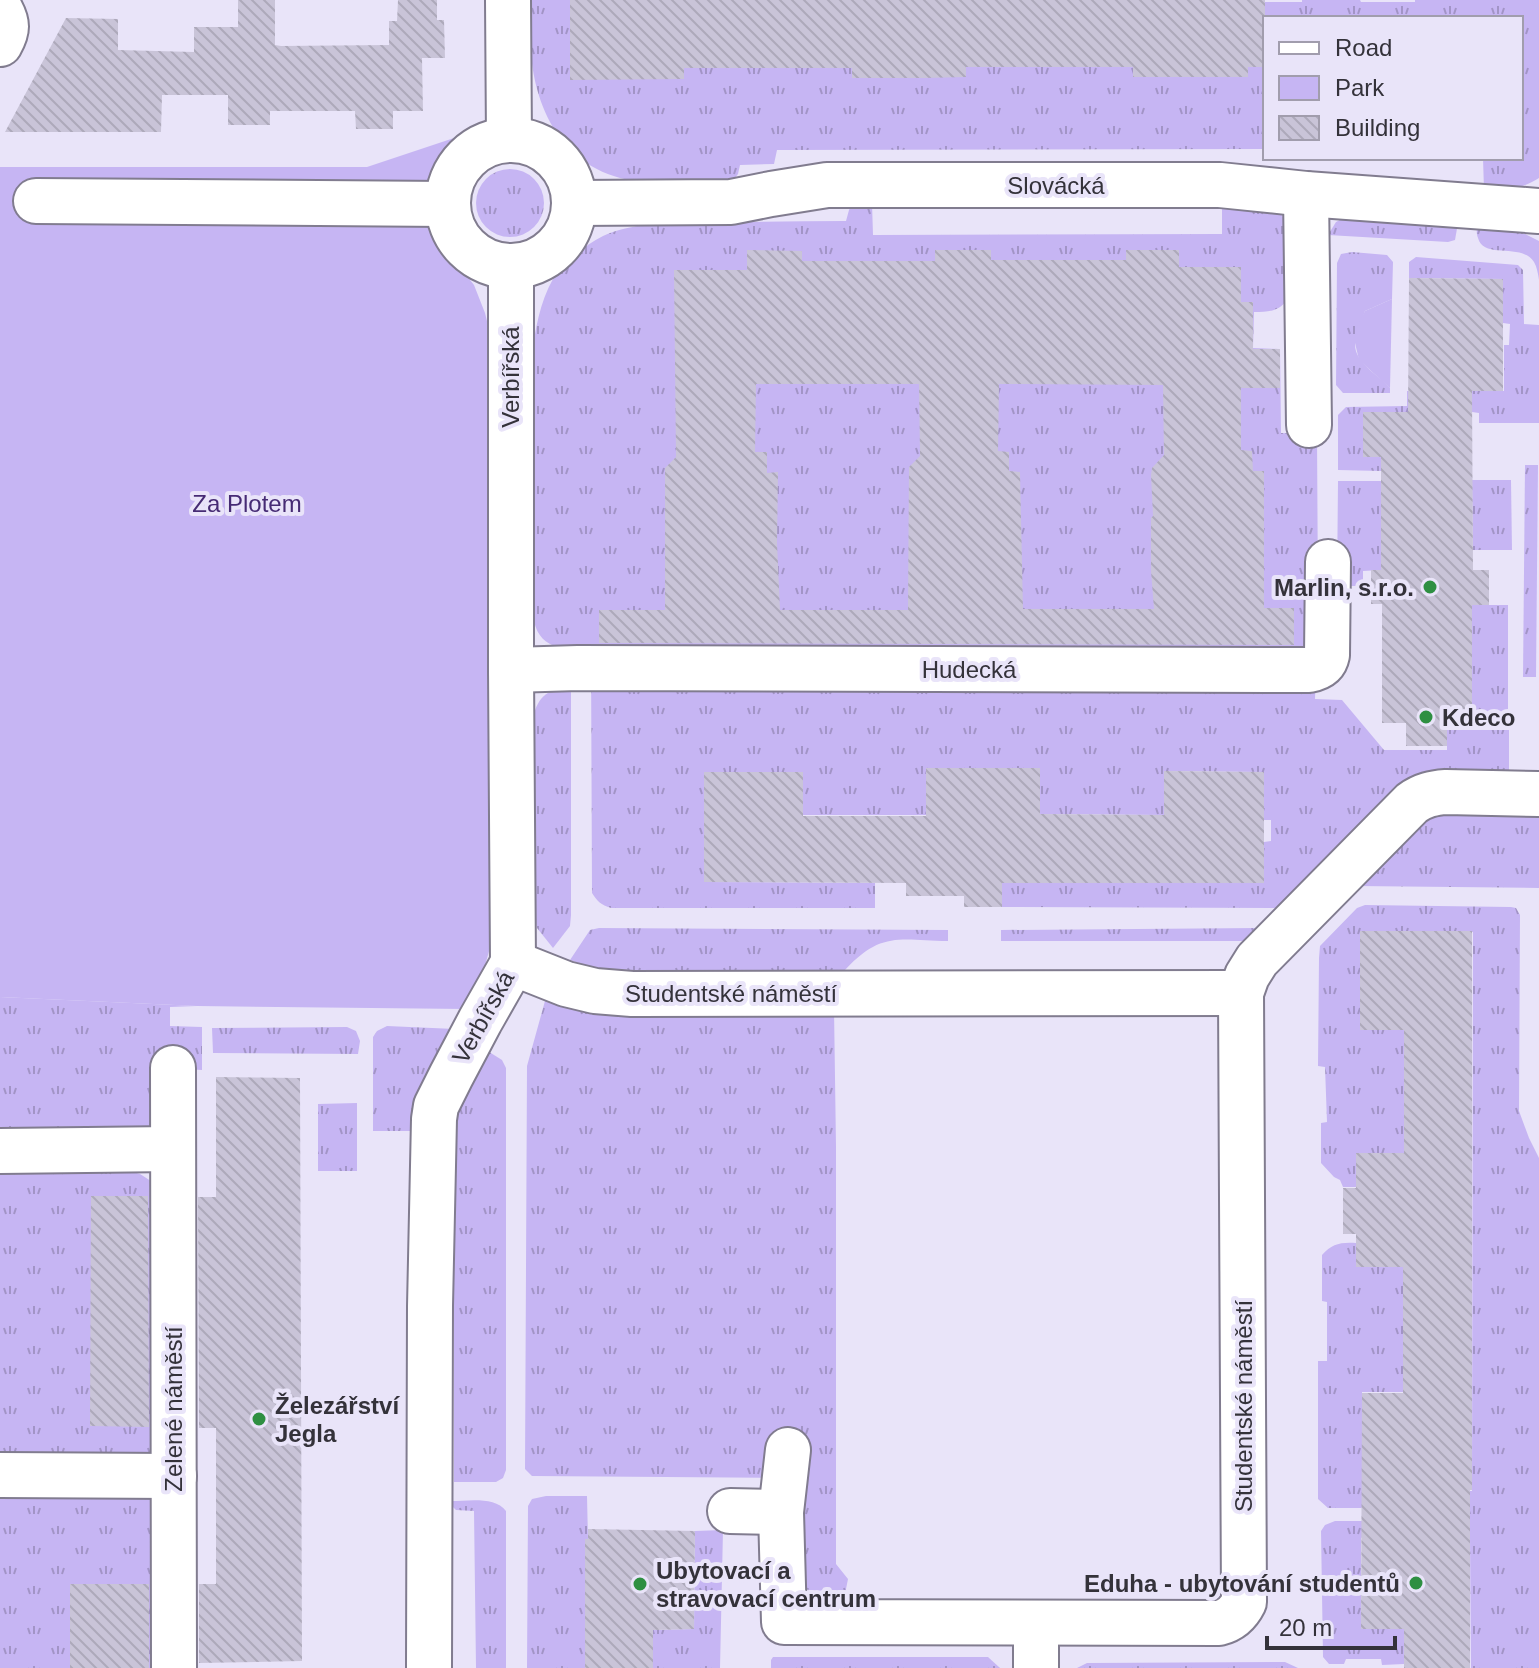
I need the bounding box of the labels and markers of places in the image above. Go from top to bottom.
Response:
place label: Marlin, s.r.o. [1274,574,1414,601]
marker: Marlin, s.r.o. [1421,578,1439,596]
place label: Kdeco [1442,704,1515,731]
marker: Kdeco [1417,708,1435,726]
place label: Železářství Jegla [275,1392,400,1447]
marker: Železářství Jegla [250,1410,268,1428]
place label: Ubytovací a stravovací centrum [656,1557,876,1612]
place label: Eduha - ubytování studentů [1084,1570,1400,1597]
marker: Eduha - ubytování studentů [1407,1574,1425,1592]
marker: Ubytovací a stravovací centrum [631,1575,649,1593]

